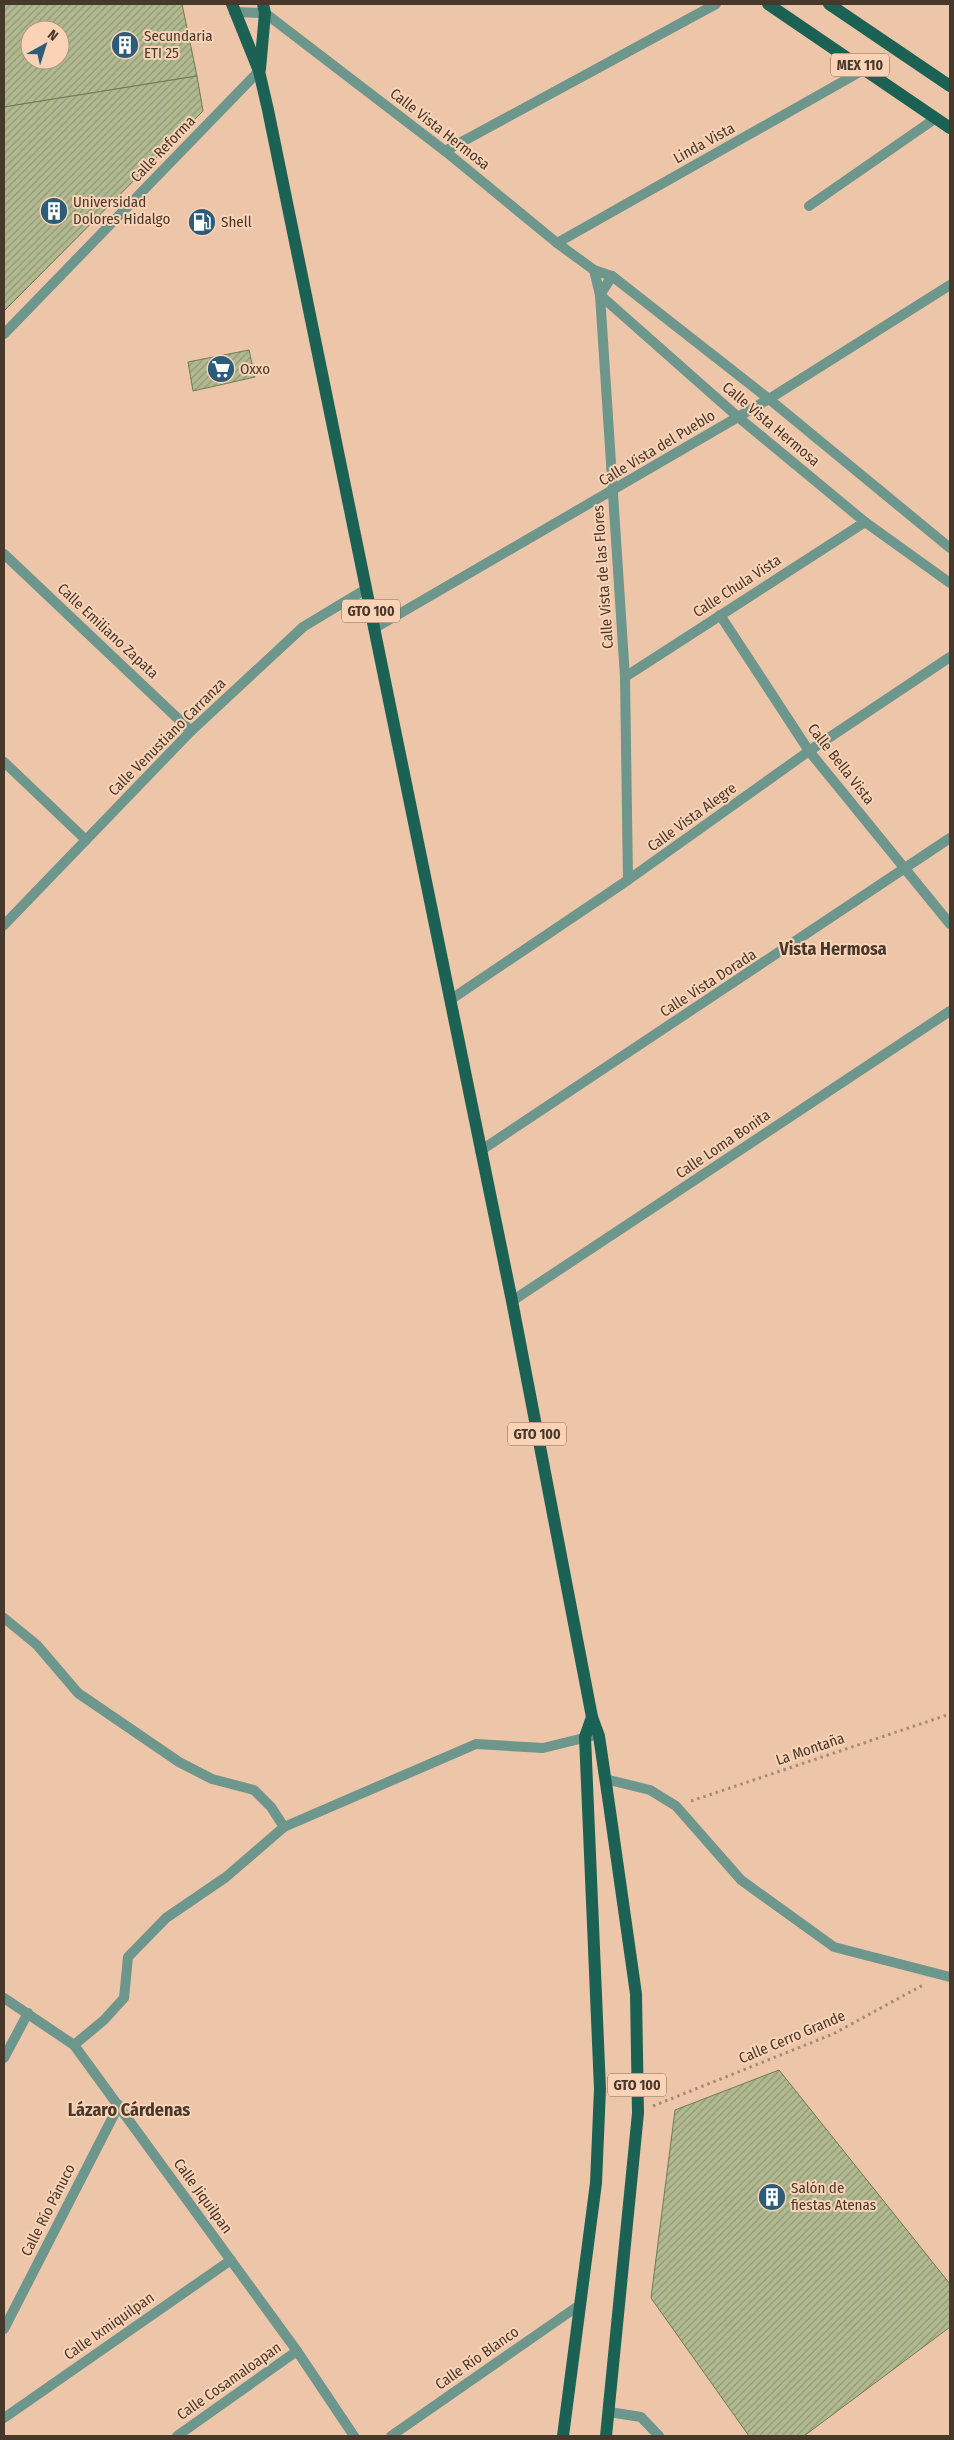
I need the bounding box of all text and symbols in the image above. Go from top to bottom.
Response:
north arrow [20,20,70,70]
text: N [44,26,61,45]
place label: Secundaria ETI 25 [144,27,213,62]
building icon: Secundaria ETI 25 [110,30,140,60]
road number: MEX 110 [831,54,889,76]
street label: Calle Vista Hermosa [386,84,494,174]
street label: Calle Reforma [127,112,199,186]
street label: Linda Vista [670,119,738,167]
place label: Universidad Dolores Hidalgo [73,193,170,228]
building icon: Universidad Dolores Hidalgo [39,196,69,226]
fuel station icon: Shell [187,207,217,237]
place label: Shell [221,213,252,231]
supermarket icon: Oxxo [206,354,236,384]
place label: Oxxo [240,360,270,378]
street label: Calle Vista Hermosa [719,378,823,470]
street label: Calle Vista del Pueblo [596,406,718,490]
street label: Calle Vista de las Flores [589,505,617,649]
street label: Calle Chula Vista [690,551,784,621]
street label: Calle Emiliano Zapata [54,580,162,682]
road number: GTO 100 [342,600,400,622]
street label: Calle Venustiano Carranza [104,674,230,800]
street label: Calle Bella Vista [804,720,878,808]
street label: Calle Vista Alegre [644,779,740,855]
district label: Vista Hermosa [778,938,887,960]
street label: Calle Vista Dorada [657,945,759,1021]
street label: Calle Loma Bonita [672,1106,774,1182]
road number: GTO 100 [508,1422,566,1446]
street label: La Montaña [773,1729,847,1769]
street label: Calle Cerro Grande [736,2006,848,2068]
road number: GTO 100 [608,2074,666,2096]
district label: Lázaro Cárdenas [68,2099,190,2121]
street label: Calle Jiquilpan [170,2155,236,2237]
street label: Calle Río Pánuco [17,2161,79,2259]
place label: Salón de fiestas Atenas [791,2179,876,2214]
building icon: Salón de fiestas Atenas [757,2182,787,2212]
street label: Calle Ixmiquilpan [60,2288,158,2364]
street label: Calle Río Blanco [432,2322,522,2394]
street label: Calle Cosamaloapan [173,2338,285,2424]

